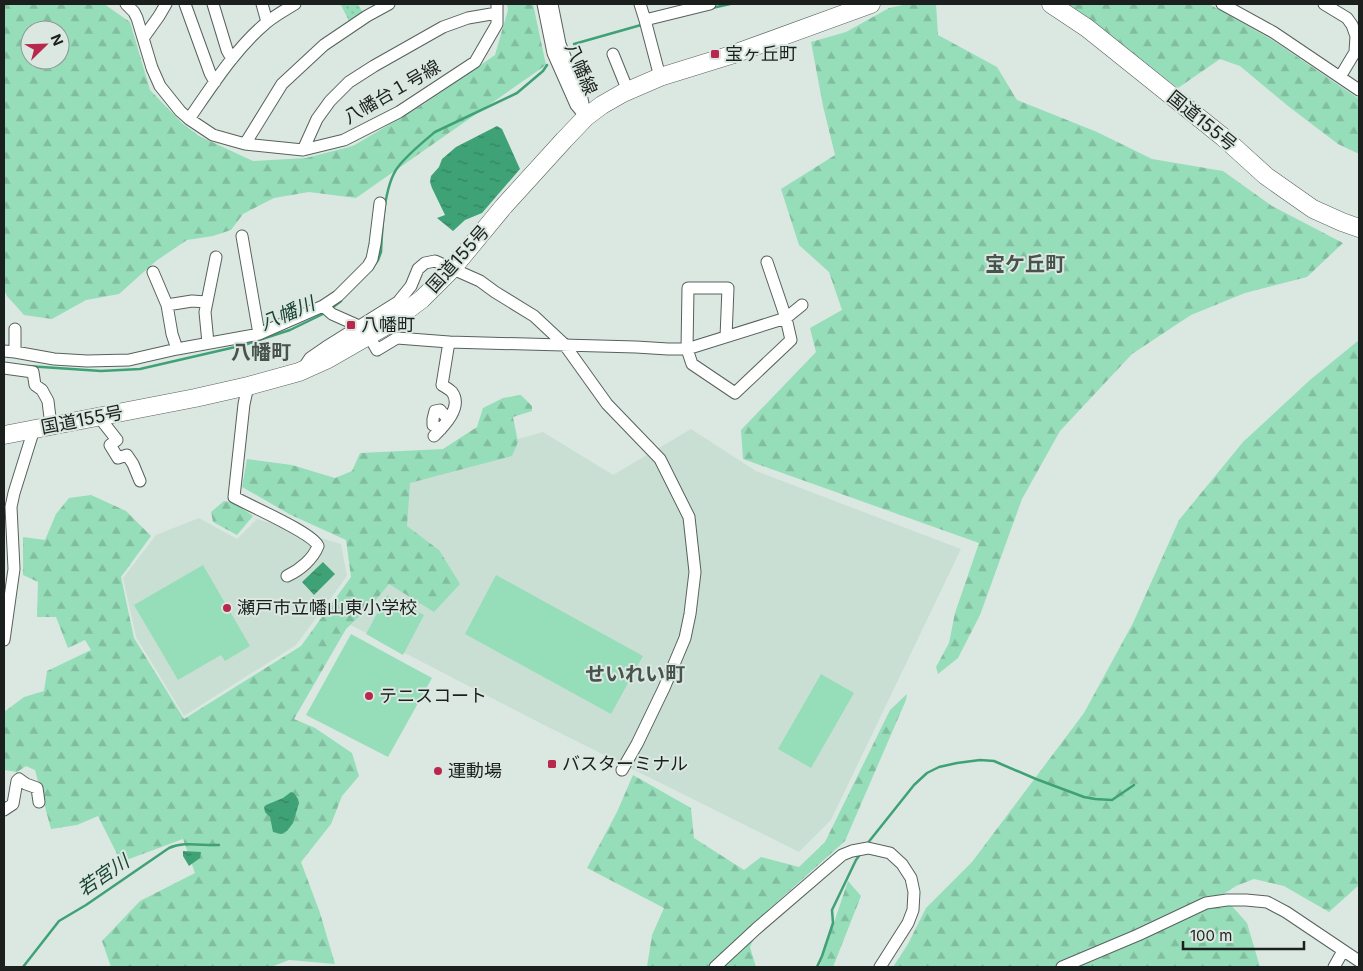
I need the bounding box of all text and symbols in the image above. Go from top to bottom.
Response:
north arrow [20,20,70,70]
text: N [48,31,67,48]
street label: 八幡線 [561,40,602,98]
place label: 宝ヶ丘町 [725,43,797,64]
marker: 宝ヶ丘町 [709,48,721,60]
street label: 八幡台１号線 [340,55,444,128]
street label: 国道155号 [1163,86,1241,155]
street label: 国道155号 [422,221,493,297]
district label: 宝ケ丘町 [985,252,1065,276]
water label: 八幡川 [256,291,320,335]
place label: 八幡町 [361,314,415,335]
marker: 八幡町 [345,319,357,331]
district label: 八幡町 [231,340,291,364]
street label: 国道155号 [39,401,125,438]
place label: 瀬戸市立幡山東小学校 [237,597,417,618]
marker: 瀬戸市立幡山東小学校 [221,602,233,614]
district label: せいれい町 [585,662,685,686]
place label: テニスコート [379,685,487,706]
marker: テニスコート [363,690,375,702]
place label: バスターミナル [562,753,688,774]
marker: バスターミナル [546,758,558,770]
place label: 運動場 [448,760,502,781]
marker: 運動場 [432,765,444,777]
water label: 若宮川 [73,849,135,901]
scale bar [1183,918,1304,950]
text: 100 m [1190,926,1232,945]

